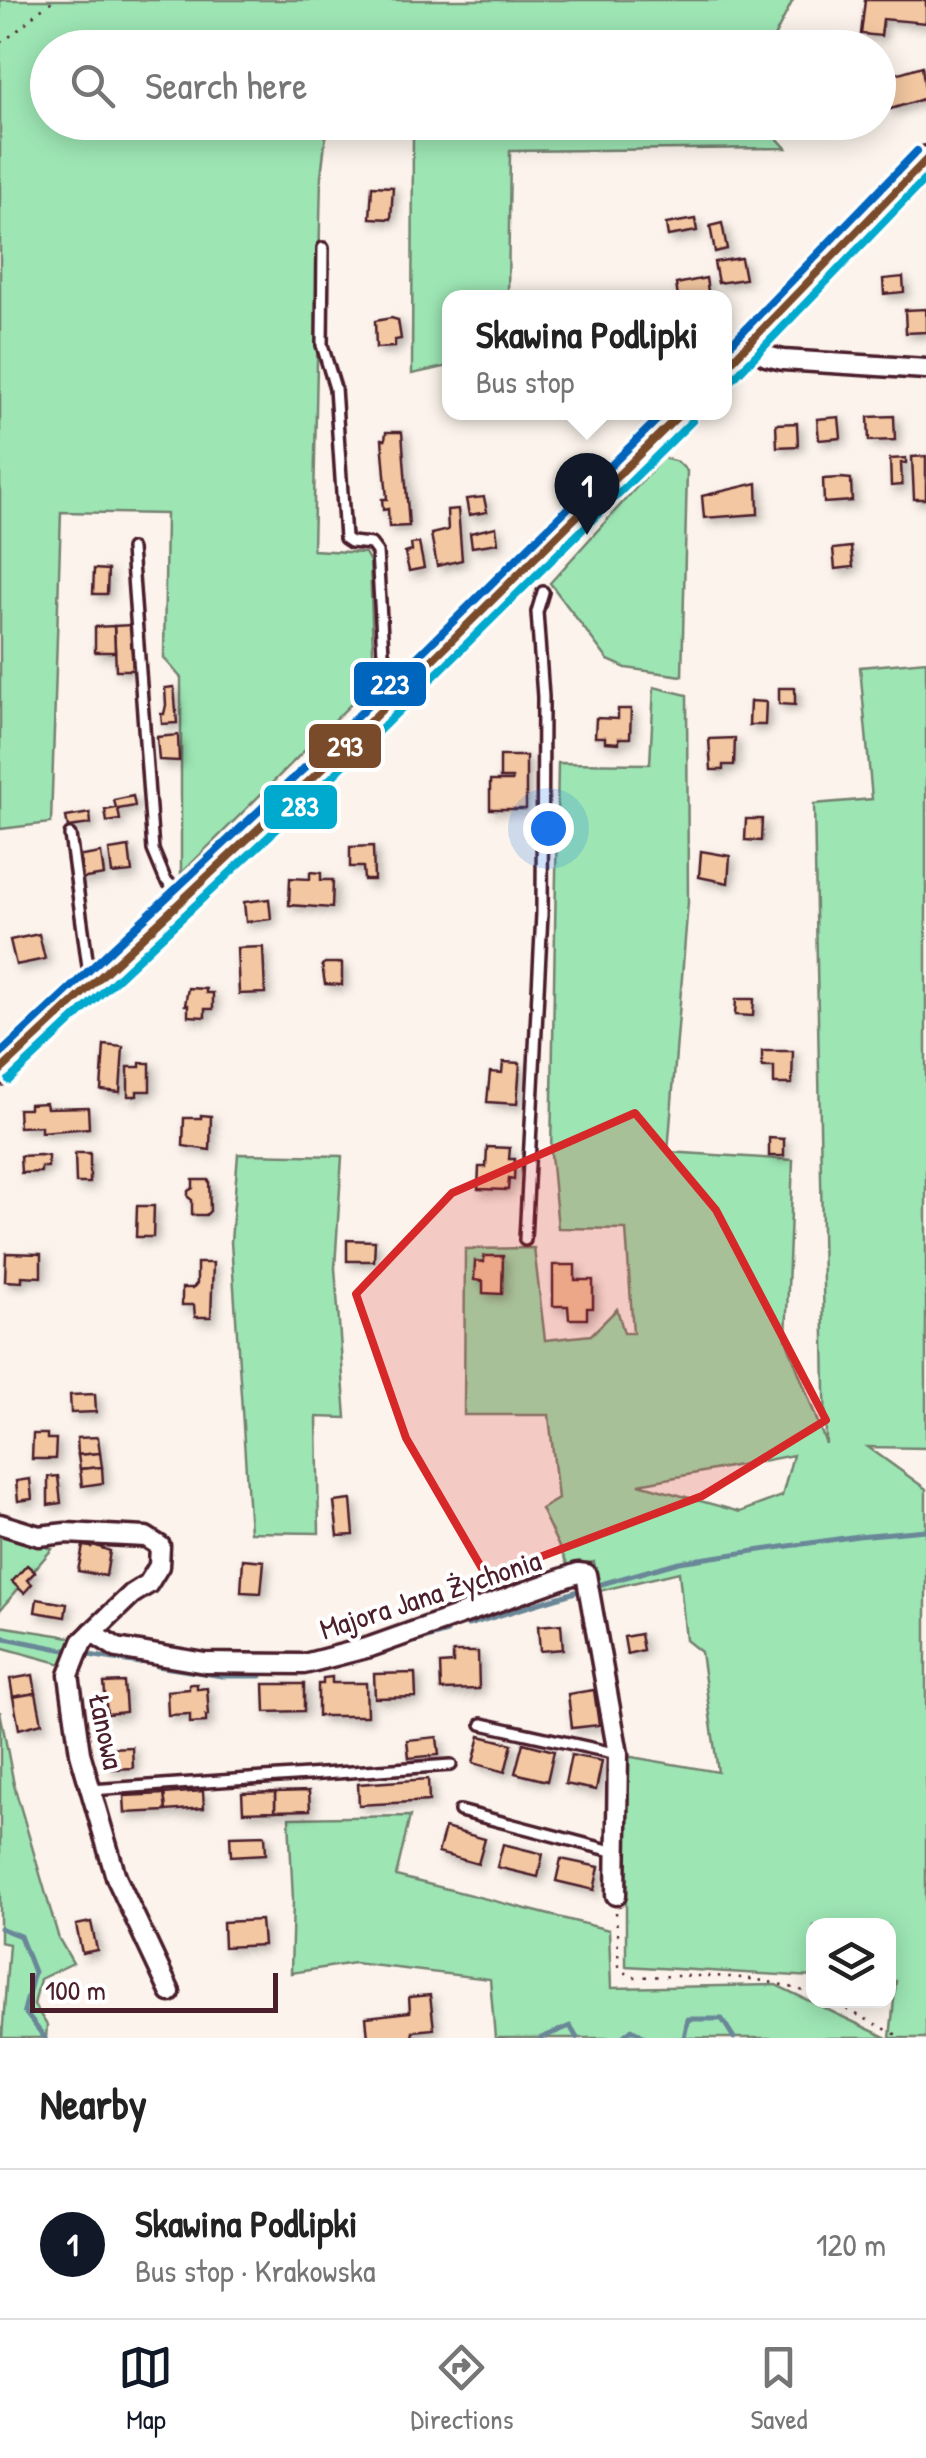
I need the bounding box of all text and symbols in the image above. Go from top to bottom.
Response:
search box [30,30,896,140]
icon: search [65,58,120,113]
text: Search here [145,59,307,111]
popup [442,290,732,420]
text: Skawina Podlipki [476,308,698,360]
text: Bus stop [476,360,574,403]
pin: 1 [554,452,620,535]
line badge: 223 [352,660,428,708]
text: 223 [371,665,410,703]
line badge: 293 [307,722,383,770]
text: 293 [327,727,363,765]
line badge: 283 [262,783,339,831]
text: 283 [281,787,319,825]
your location [523,803,574,854]
street label: Majora Jana Żychonia [314,1539,546,1649]
street label: Łanowa [79,1689,135,1773]
map controls [806,1918,896,2008]
button: layers [806,1918,896,2008]
scale bar [30,1968,278,2012]
text: 100 m [45,1971,106,2009]
text: Nearby [40,2075,147,2132]
text: Skawina Podlipki [135,2197,358,2249]
text: 1 [67,2223,78,2266]
text: 120 m [816,2223,886,2266]
text: Bus stop · Krakowska [135,2249,375,2292]
tab: Map [118,2340,173,2438]
tab: Directions [410,2340,513,2438]
tab: Saved [750,2340,808,2438]

